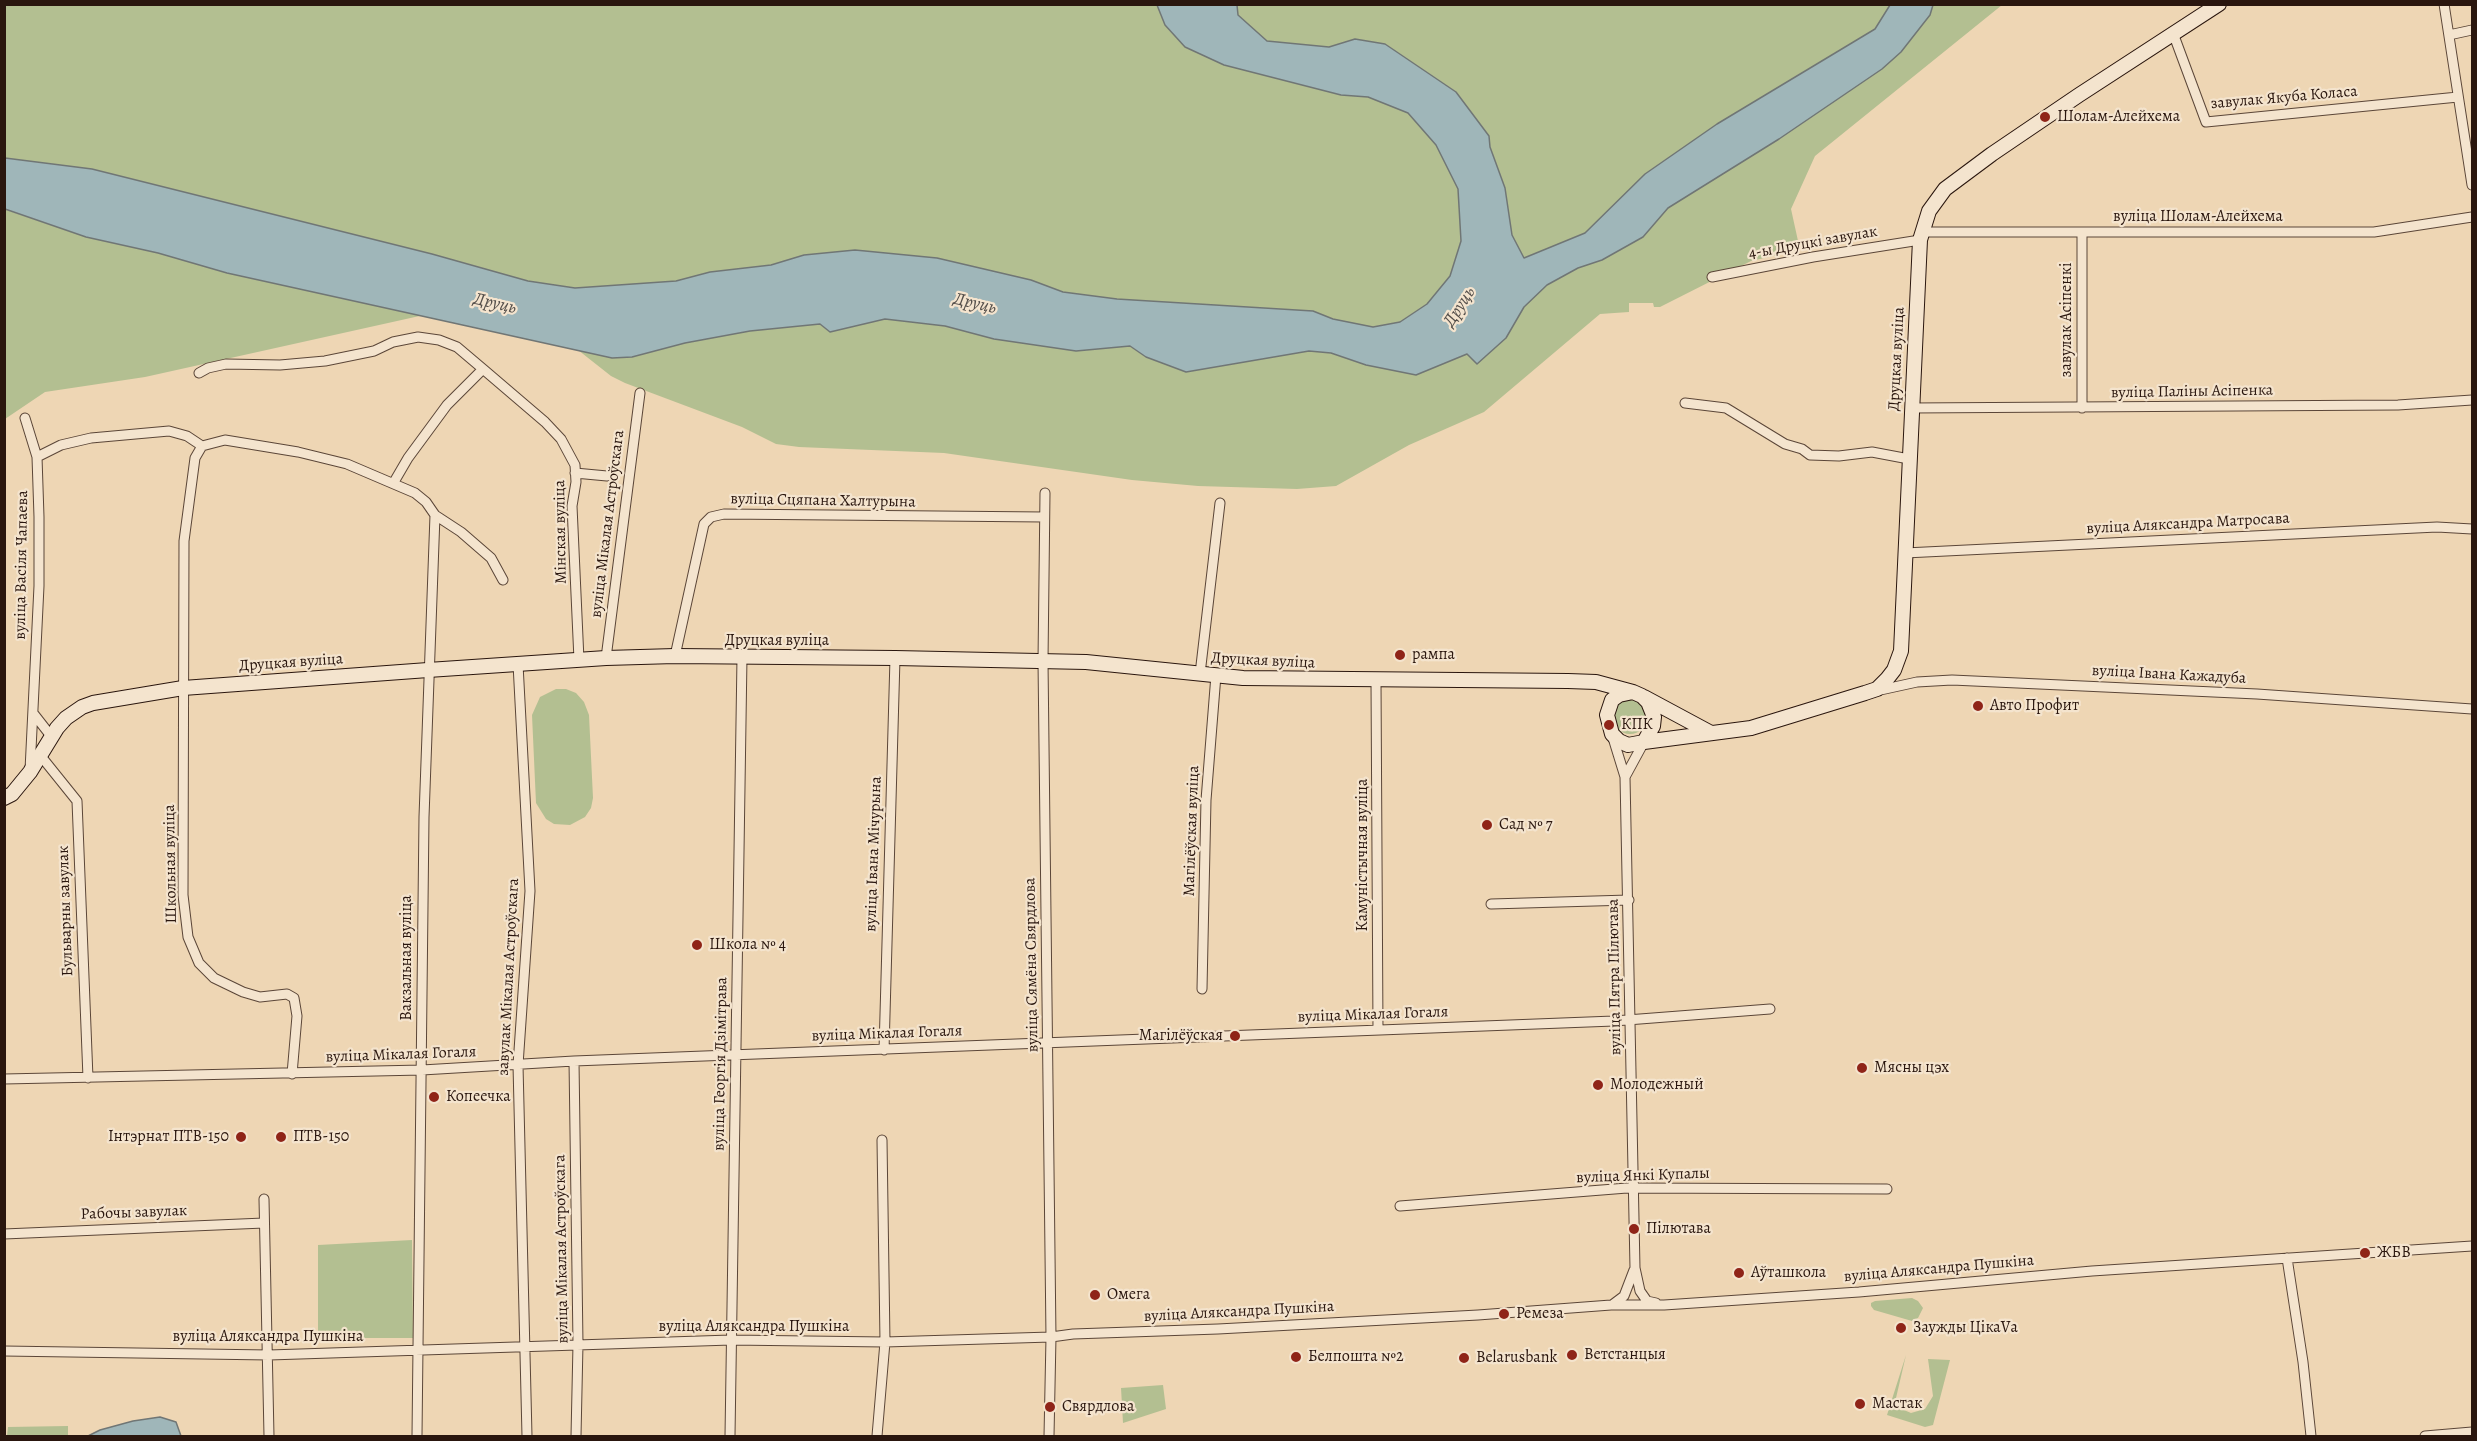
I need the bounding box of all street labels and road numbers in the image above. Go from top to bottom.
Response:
street label: завулак Якуба Коласа [2210,82,2358,114]
street label: вуліца Шолам-Алейхема [2113,207,2283,227]
street label: 4-ы Друцкі завулак [1747,222,1879,264]
street label: завулак Асіпенкі [2057,263,2077,377]
street label: Друцкая вуліца [1885,306,1909,412]
street label: вуліца Паліны Асіпенка [2111,381,2273,403]
street label: вуліца Мікалая Астроўскага [587,429,629,619]
street label: Мінская вуліца [550,480,572,584]
street label: вуліца Васіля Чапаева [11,490,33,640]
street label: вуліца Сцяпана Халтурына [730,490,916,512]
street label: вуліца Аляксандра Матросава [2086,509,2290,539]
street label: Друцкая вуліца [725,631,829,651]
street label: Друцкая вуліца [1210,649,1316,673]
street label: Друцкая вуліца [238,650,344,676]
street label: вуліца Івана Кажадуба [2091,661,2247,689]
street label: Магілёўская вуліца [1180,765,1204,897]
street label: вуліца Івана Мічурына [862,776,886,932]
street label: Камуністычная вуліца [1353,779,1373,931]
street label: Школьная вуліца [160,804,182,924]
street label: Бульварны завулак [54,845,78,977]
street label: завулак Мікалая Астроўскага [494,878,524,1076]
street label: вуліца Сямёна Свярдлова [1021,878,1043,1052]
street label: Вакзальная вуліца [397,895,417,1021]
street label: вуліца Пятра Пілютава [1604,898,1626,1056]
street label: вуліца Георгія Дзімітрава [710,977,732,1151]
street label: вуліца Мікалая Гогаля [1297,1003,1449,1027]
street label: вуліца Мікалая Гогаля [811,1022,963,1046]
street label: вуліца Мікалая Гогаля [325,1043,477,1067]
street label: вуліца Мікалая Астроўскага [551,1154,573,1344]
street label: вуліца Янкі Купалы [1576,1164,1710,1188]
street label: Рабочы завулак [80,1202,188,1224]
street label: вуліца Аляксандра Пушкіна [1843,1251,2035,1287]
street label: вуліца Аляксандра Пушкіна [1143,1297,1335,1327]
street label: вуліца Аляксандра Пушкіна [659,1317,849,1337]
street label: вуліца Аляксандра Пушкіна [173,1327,363,1347]

